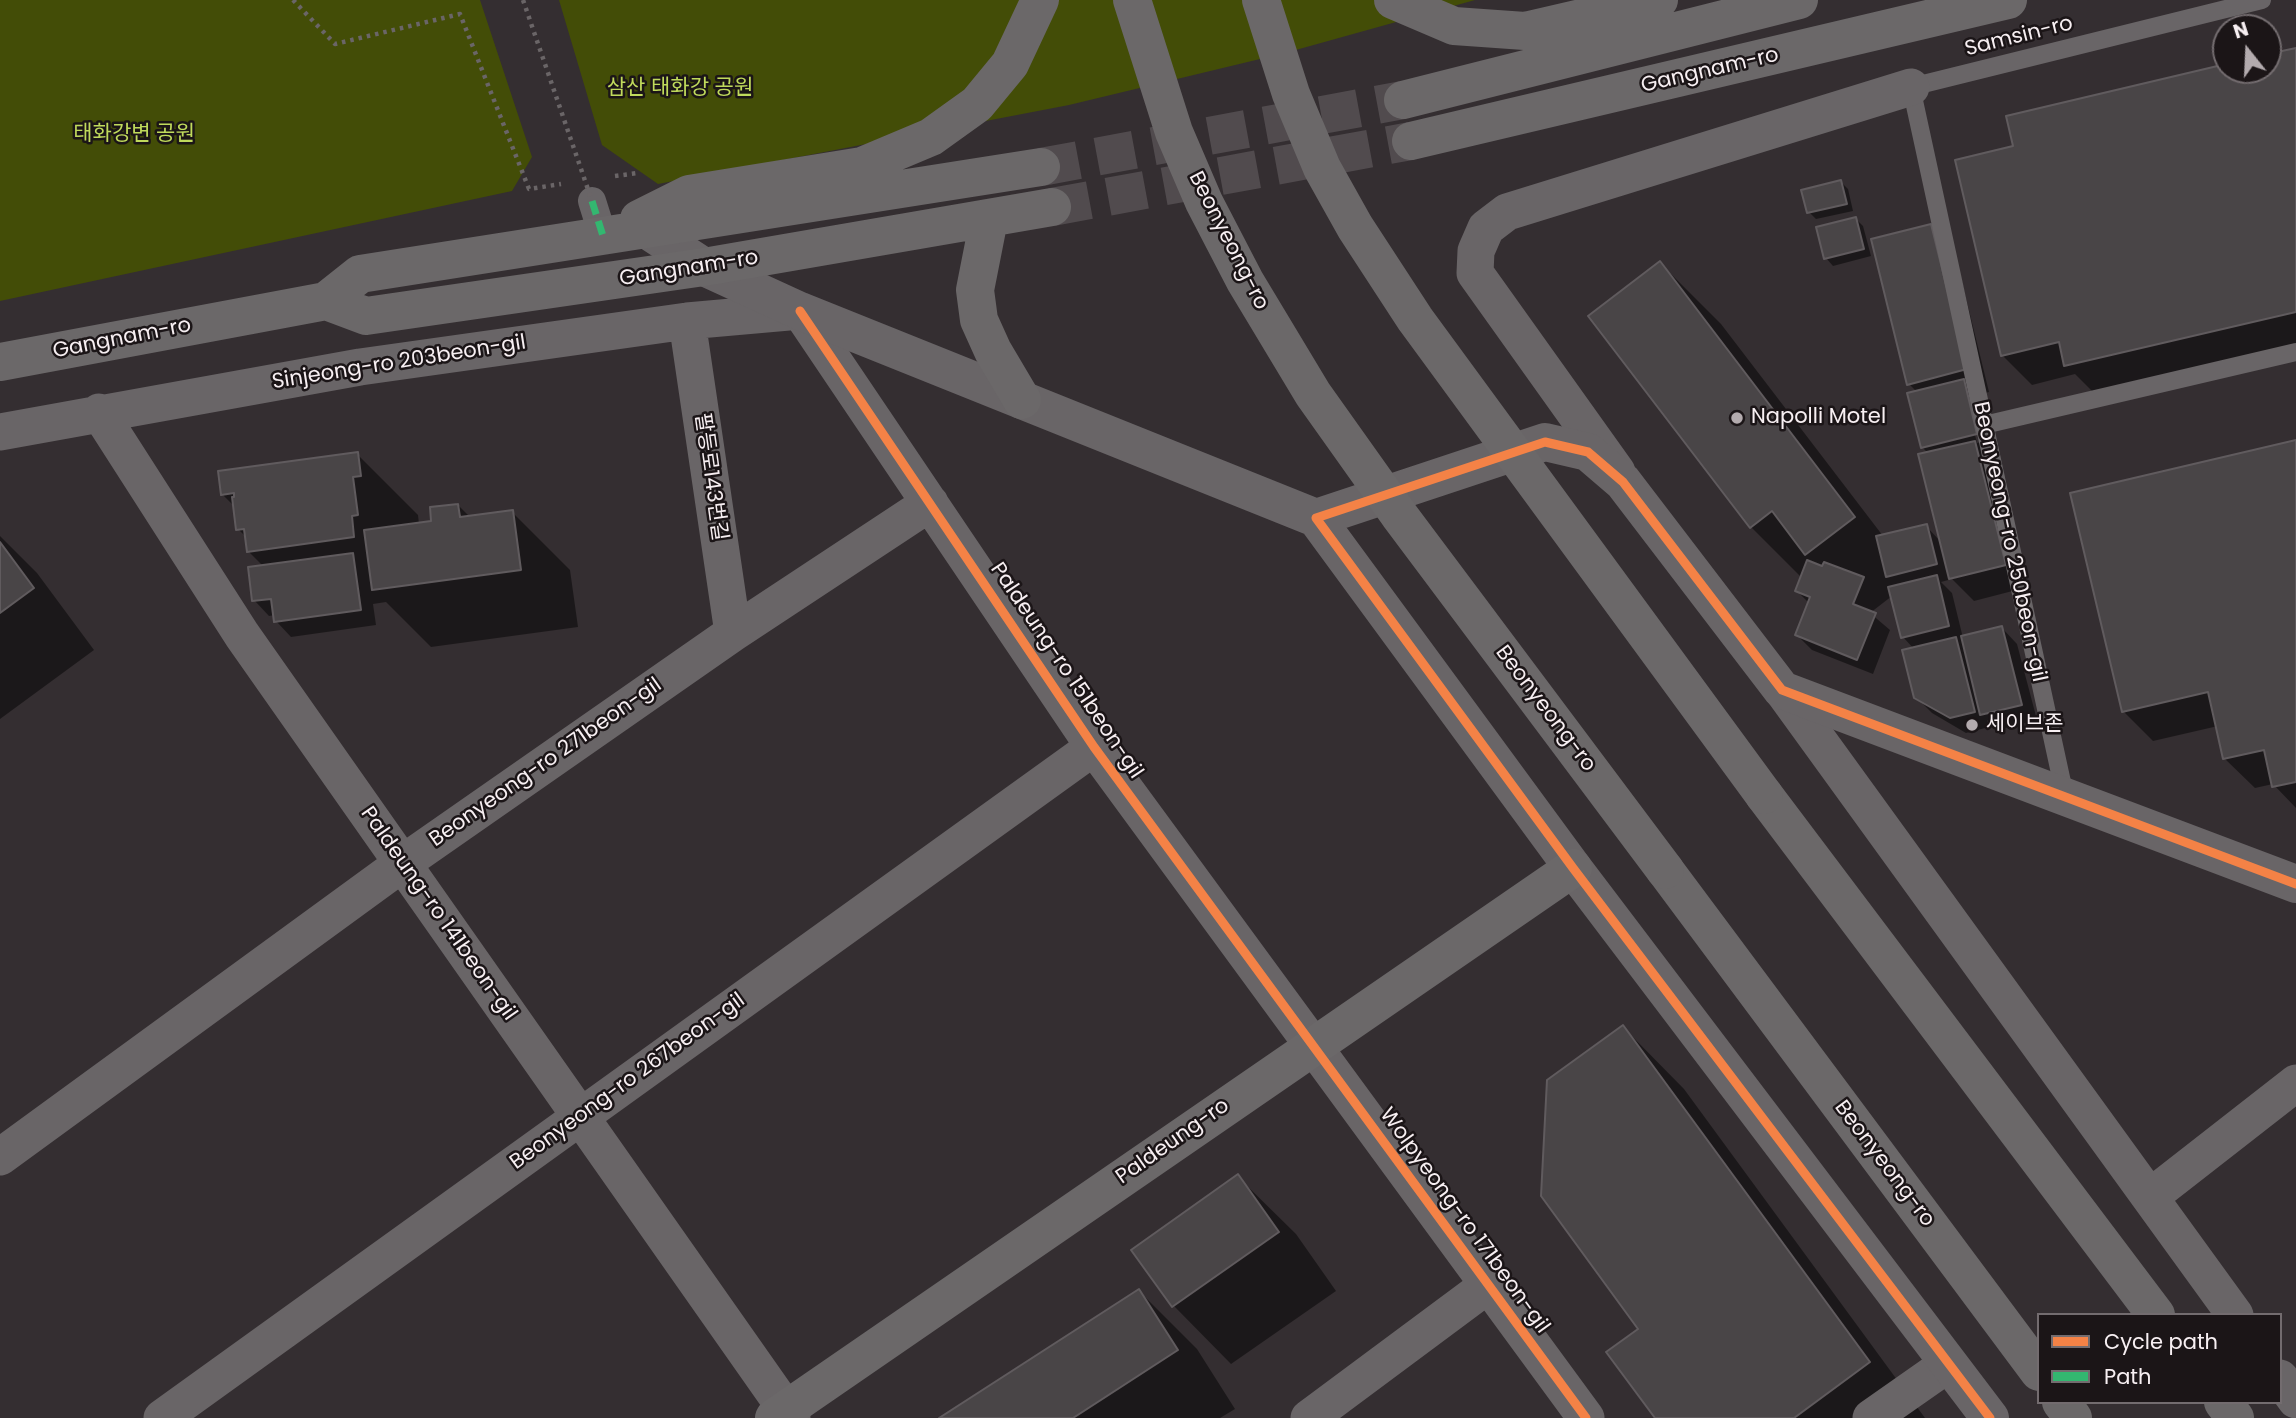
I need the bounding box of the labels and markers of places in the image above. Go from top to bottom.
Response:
place label: Napolli Motel [1751,405,1886,431]
marker: Napolli Motel [1729,410,1745,426]
place label: 세이브존 [1986,712,2063,738]
marker: 세이브존 [1964,717,1980,733]

